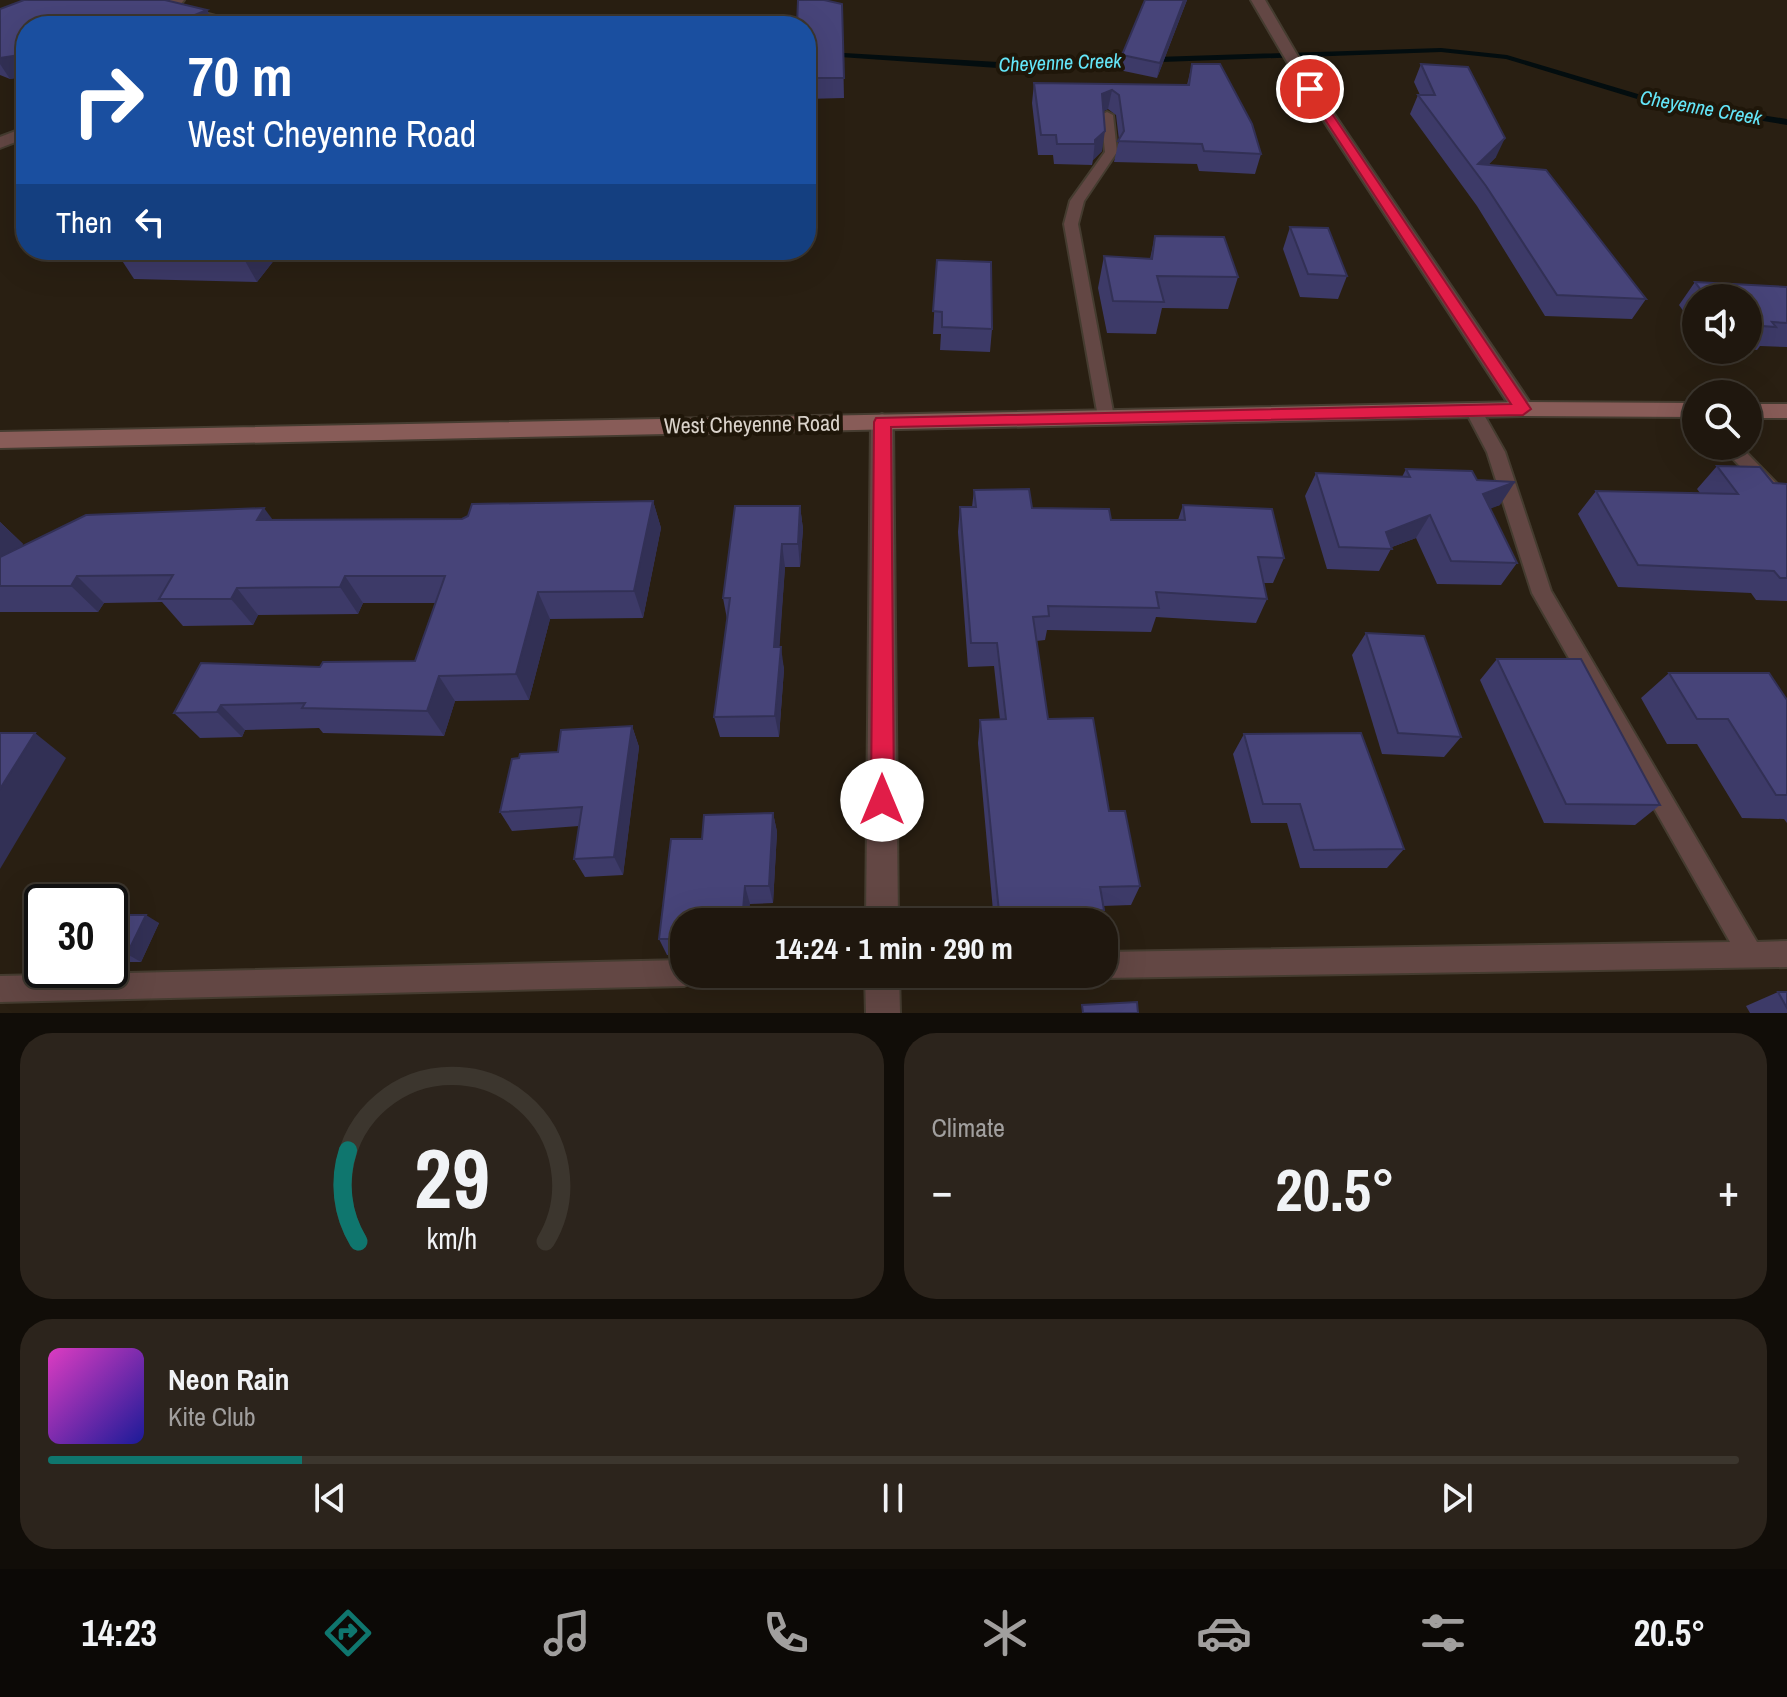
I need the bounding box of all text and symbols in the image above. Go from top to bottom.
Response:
text: 70 m [188,38,293,113]
water label: Cheyenne Creek [998,46,1123,78]
icon: right [56,48,160,152]
pin [1276,55,1344,123]
icon: arrive [1288,67,1332,111]
water label: Cheyenne Creek [1638,83,1765,131]
text: West Cheyenne Road [188,110,476,158]
icon: left [128,200,172,244]
text: Then [56,202,112,242]
map controls [1682,284,1762,460]
button: sound [1682,284,1762,364]
button: search [1682,380,1762,460]
street label: West Cheyenne Road [664,407,840,441]
position arrow [840,758,924,842]
speed limit sign: 30 [24,884,128,988]
text: 14:24 · 1 min · 290 m [775,928,1013,968]
text: Climate [932,1110,1005,1145]
text: 29 [414,1122,490,1234]
text: 20.5° [1275,1149,1395,1230]
text: − [932,1160,953,1220]
text: + [1718,1160,1739,1220]
text: km/h [426,1219,477,1258]
text: Neon Rain [168,1359,290,1399]
text: Kite Club [168,1399,256,1434]
icon: previous [308,1476,352,1520]
icon: pause [871,1476,915,1520]
icon: next [1435,1476,1479,1520]
icon: directions [320,1605,376,1661]
icon: music [539,1605,595,1661]
icon: phone [758,1605,814,1661]
icon: climate [977,1605,1033,1661]
icon: car [1196,1605,1252,1661]
icon: filters [1415,1605,1471,1661]
text: 14:23 [81,1609,157,1657]
text: 20.5° [1634,1609,1706,1657]

